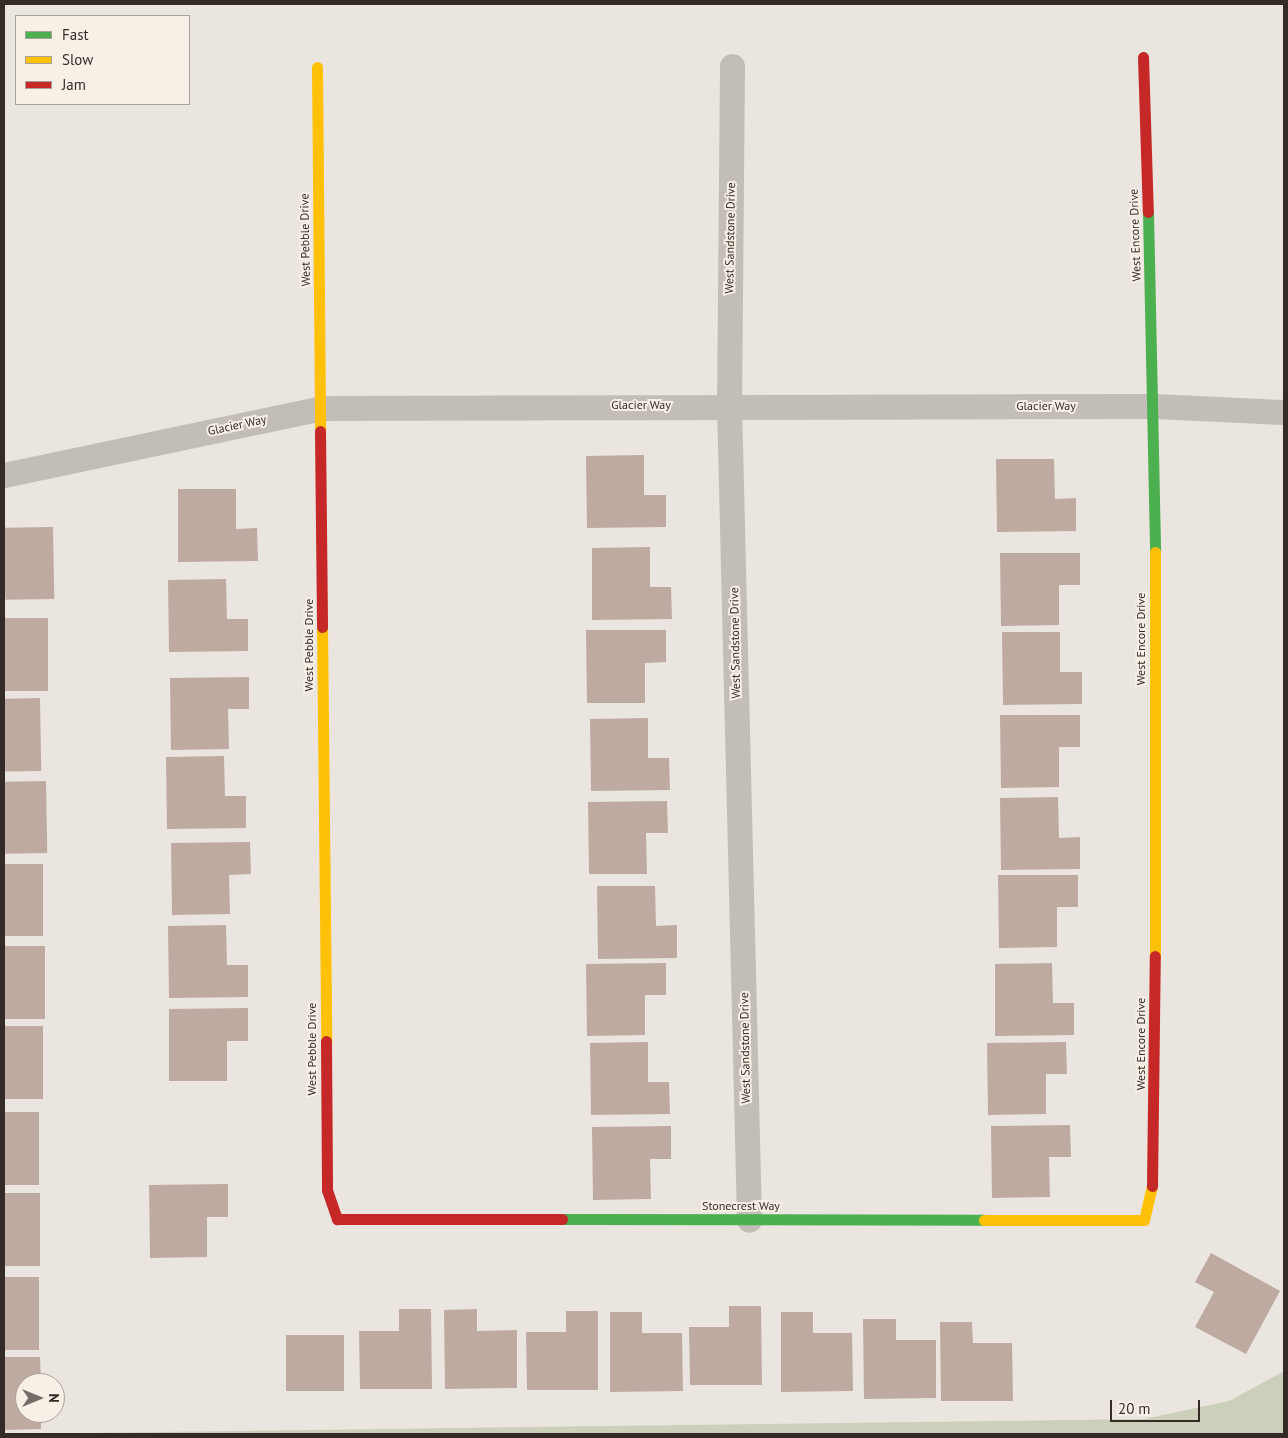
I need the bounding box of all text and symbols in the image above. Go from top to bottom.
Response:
legend [15,15,190,105]
text: Fast [62,25,89,44]
text: Slow [62,50,93,69]
text: Jam [62,75,86,94]
street label: West Sandstone Drive [722,182,738,294]
street label: West Encore Drive [1126,188,1144,282]
street label: West Pebble Drive [297,193,313,287]
street label: Glacier Way [611,398,671,412]
street label: Glacier Way [1016,399,1076,413]
street label: Glacier Way [206,412,268,438]
street label: West Sandstone Drive [727,587,743,699]
street label: West Encore Drive [1134,593,1148,685]
street label: West Pebble Drive [302,599,316,691]
street label: West Sandstone Drive [737,992,753,1104]
street label: West Encore Drive [1134,998,1148,1090]
street label: West Pebble Drive [305,1003,319,1095]
street label: Stonecrest Way [702,1199,780,1213]
north arrow [15,1373,65,1423]
scale bar [1113,1390,1203,1422]
text: N [45,1393,63,1403]
text: 20 m [1118,1399,1151,1418]

